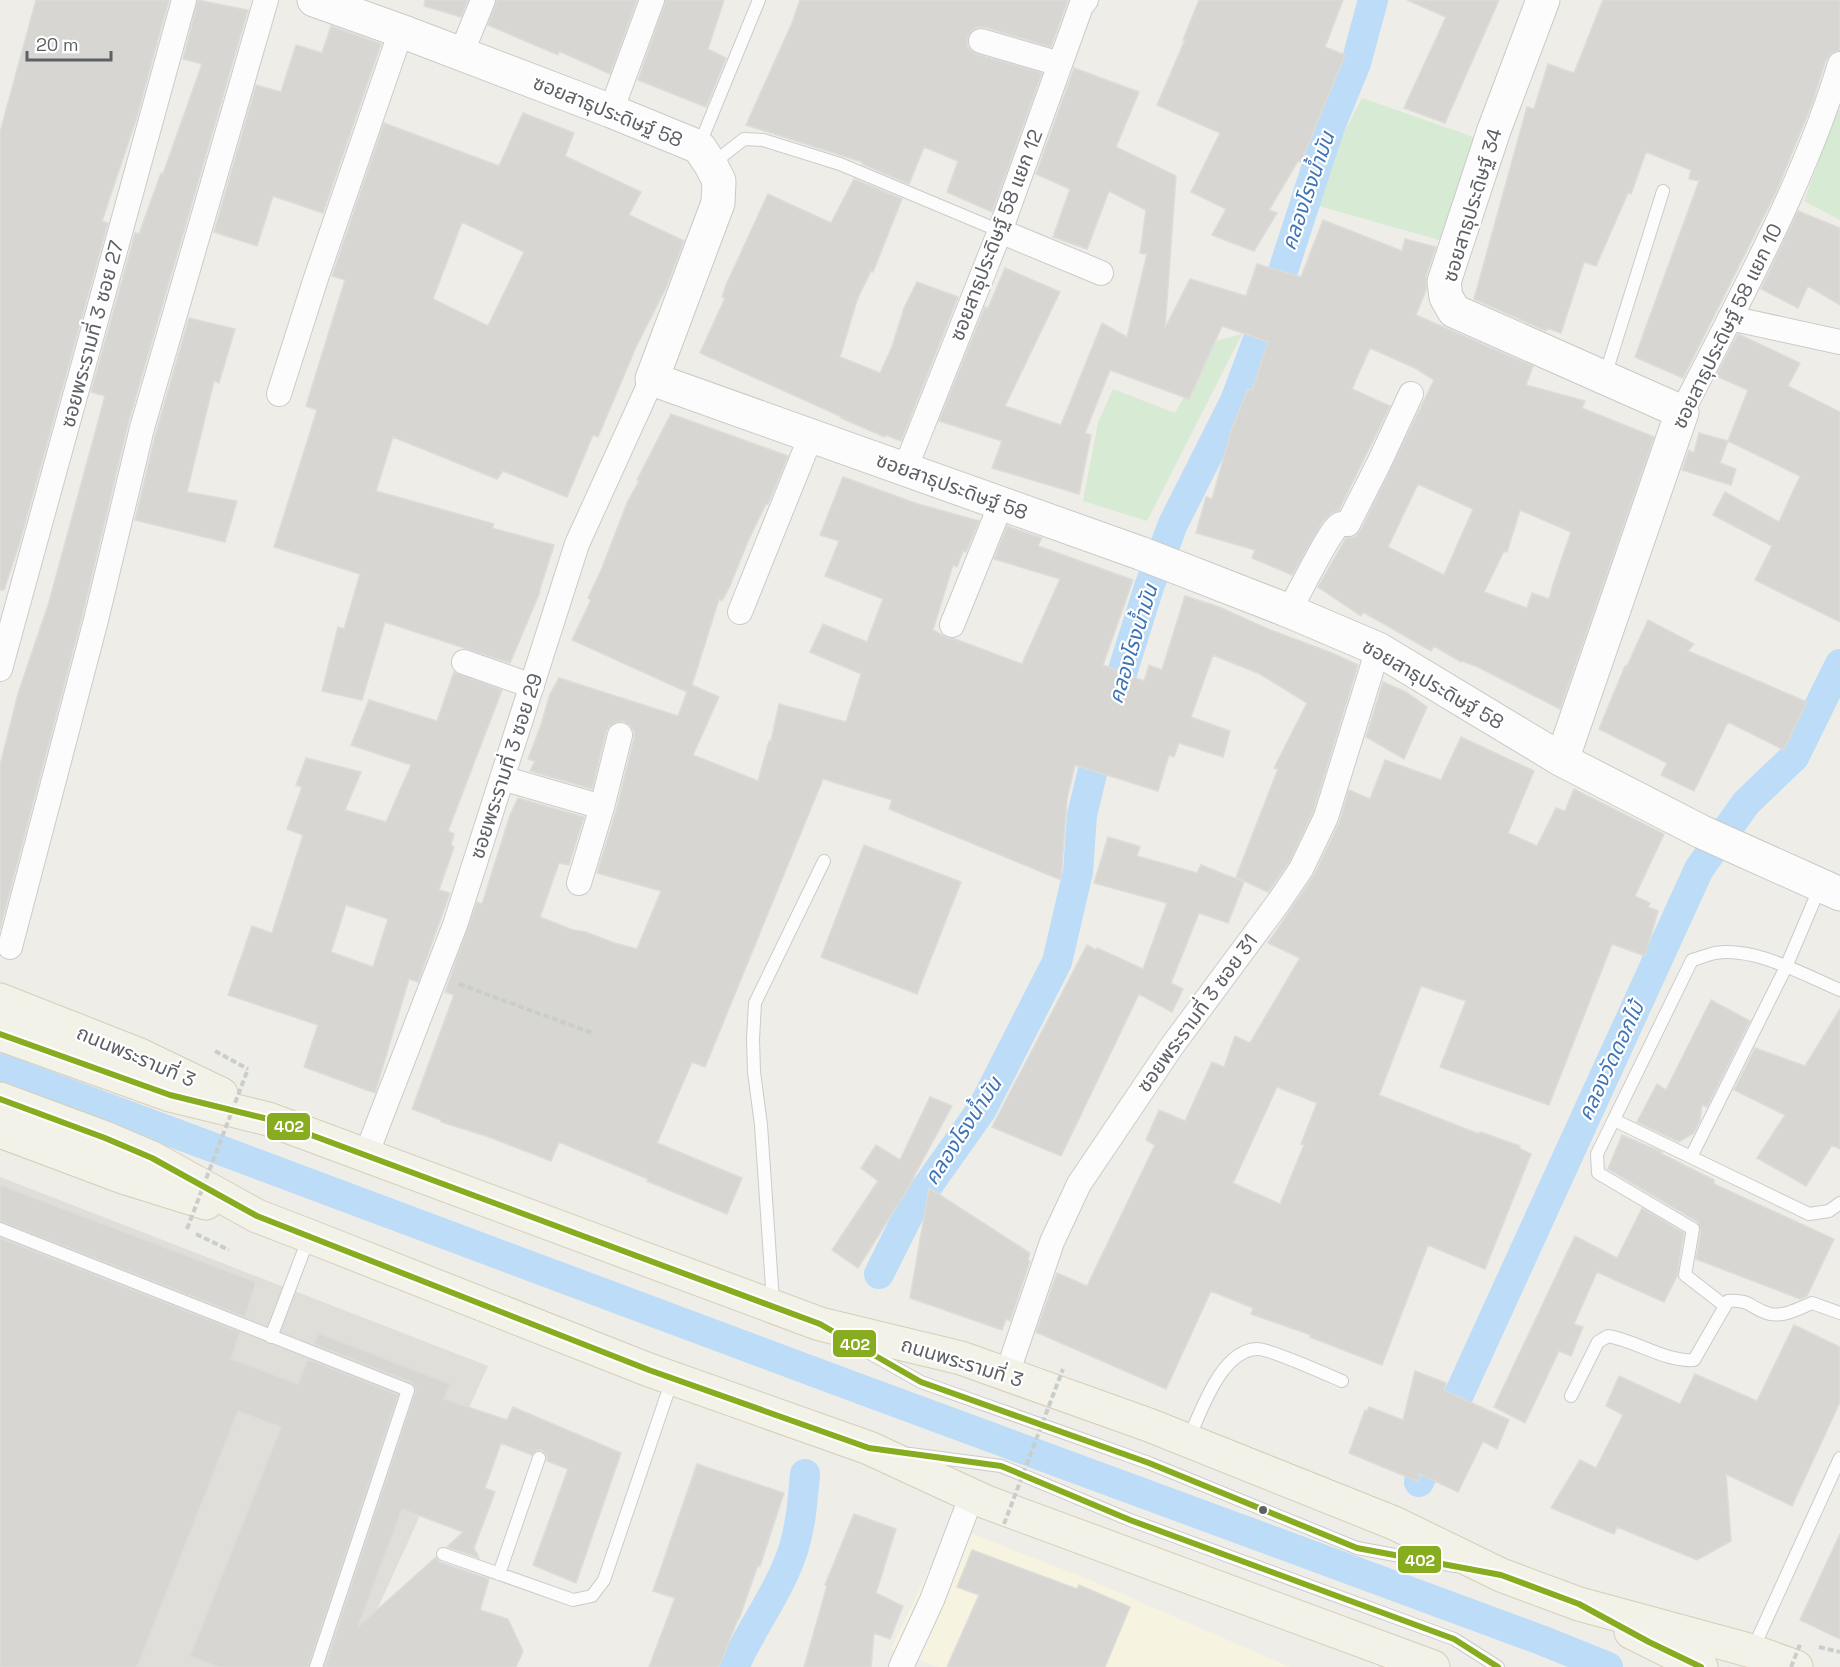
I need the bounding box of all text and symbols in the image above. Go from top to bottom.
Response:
scale bar [27,24,111,62]
text: 20 m [36,33,79,56]
street label: ซอยสาธุประดิษฐ์ 58 [529,69,687,153]
street label: ซอยสาธุประดิษฐ์ 34 [1436,125,1508,285]
street label: ซอยสาธุประดิษฐ์ 58 แยก 12 [944,126,1048,344]
water label: คลองโรงน้ำมัน [1274,127,1341,253]
street label: ซอยสาธุประดิษฐ์ 58 แยก 10 [1666,219,1788,433]
street label: ซอยพระรามที่ 3 ซอย 27 [54,237,129,430]
street label: ซอยสาธุประดิษฐ์ 58 [873,447,1031,525]
water label: คลองโรงน้ำมัน [1101,580,1164,707]
street label: ซอยสาธุประดิษฐ์ 58 [1358,633,1508,735]
street label: ซอยพระรามที่ 3 ซอย 29 [463,670,548,862]
street label: ซอยพระรามที่ 3 ซอย 31 [1130,928,1263,1097]
water label: คลองวัดดอกไม้ [1571,994,1651,1125]
street label: ถนนพระรามที่ 3 [73,1018,200,1093]
water label: คลองโรงน้ำมัน [917,1070,1008,1190]
line badge: 402 [266,1112,311,1141]
text: 402 [274,1116,304,1137]
line badge: 402 [832,1329,877,1358]
street label: ถนนพระรามที่ 3 [898,1330,1027,1393]
text: 402 [840,1334,870,1355]
unlabelled marker [1257,1504,1269,1516]
line badge: 402 [1397,1545,1442,1574]
text: 402 [1405,1550,1435,1571]

